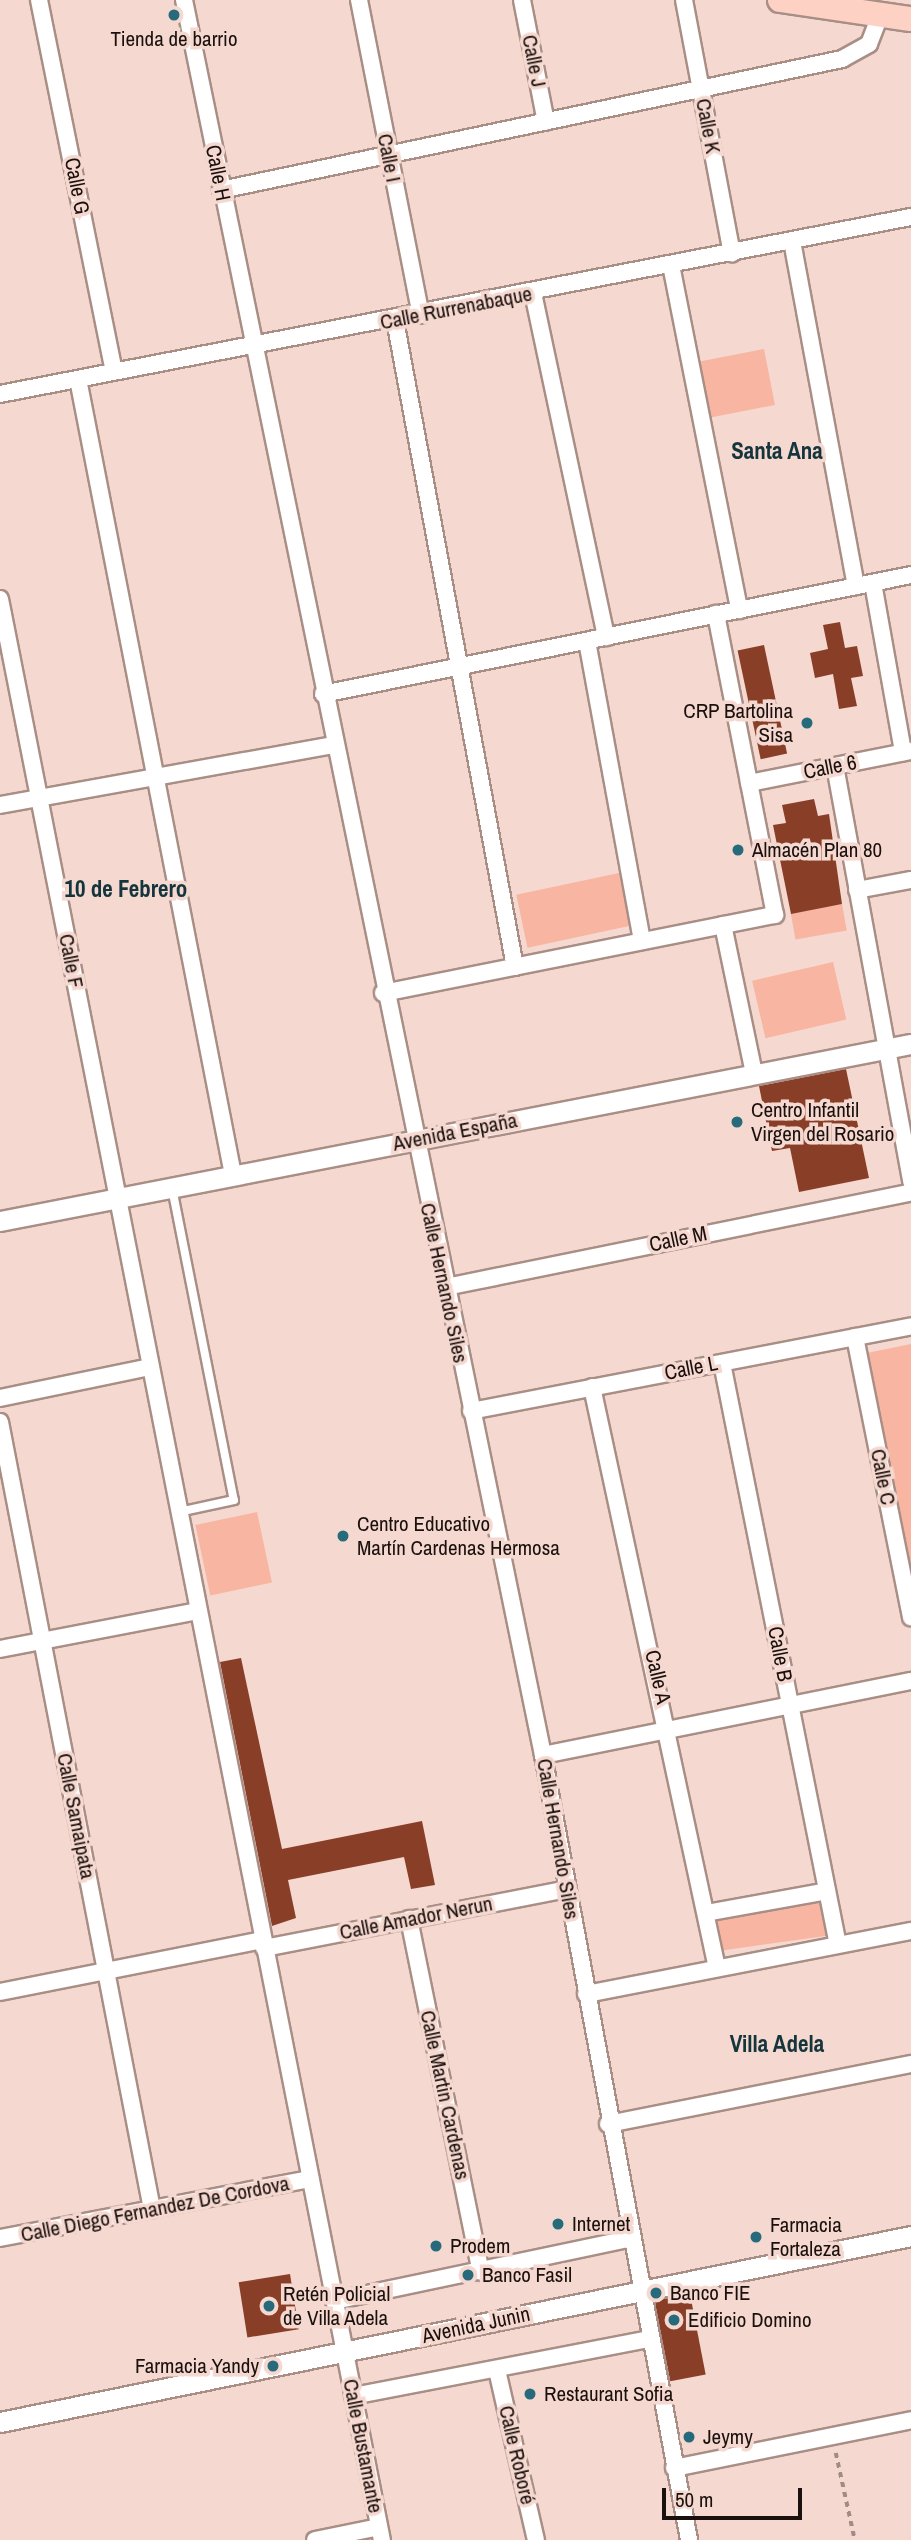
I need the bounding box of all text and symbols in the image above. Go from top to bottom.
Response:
marker: Tienda de barrio [166,7,182,23]
place label: Tienda de barrio [111,26,237,52]
street label: Calle J [517,33,551,89]
street label: Calle K [690,96,726,156]
street label: Calle I [372,132,406,184]
street label: Calle H [200,143,236,203]
street label: Calle G [59,155,95,217]
street label: Calle Rurrenabaque [378,281,534,335]
district label: Santa Ana [731,437,823,465]
place label: CRP Bartolina Sisa [683,698,793,748]
marker: CRP Bartolina Sisa [799,715,815,731]
street label: Calle 6 [801,750,859,784]
place label: Almacén Plan 80 [752,837,882,863]
marker: Almacén Plan 80 [730,842,746,858]
district label: 10 de Febrero [65,875,187,903]
street label: Calle F [53,932,89,990]
place label: Centro Infantil Virgen del Rosario [751,1097,894,1147]
street label: Avenida España [391,1108,519,1156]
marker: Centro Infantil Virgen del Rosario [729,1114,745,1130]
street label: Calle Hernando Siles [415,1201,473,1365]
street label: Calle M [647,1221,709,1257]
street label: Calle L [662,1351,720,1385]
street label: Calle C [865,1447,901,1507]
place label: Centro Educativo Martín Cardenas Hermosa [357,1511,560,1561]
marker: Centro Educativo Martín Cardenas Hermosa [335,1528,351,1544]
street label: Calle B [762,1624,798,1684]
street label: Calle A [639,1647,677,1707]
street label: Calle Samaipata [51,1751,101,1881]
street label: Calle Hernando Siles [531,1757,585,1921]
street label: Calle Amador Nerun [337,1891,495,1945]
street label: Calle Martin Cardenas [415,2008,475,2182]
district label: Villa Adela [729,2030,825,2058]
street label: Calle Diego Fernandez De Cordova [19,2171,291,2247]
place label: Internet [572,2211,630,2237]
place label: Farmacia Fortaleza [770,2212,842,2262]
marker: Internet [550,2216,566,2232]
marker: Farmacia Fortaleza [748,2229,764,2245]
place label: Prodem [450,2233,510,2259]
marker: Prodem [428,2238,444,2254]
place label: Banco Fasil [482,2262,572,2288]
marker: Banco Fasil [460,2267,476,2283]
place label: Banco FIE [670,2280,750,2306]
place label: Retén Policial de Villa Adela [283,2281,390,2331]
marker: Banco FIE [648,2285,664,2301]
marker: Retén Policial de Villa Adela [261,2298,277,2314]
street label: Avenida Junin [420,2301,532,2349]
place label: Edificio Domino [688,2307,811,2333]
marker: Edificio Domino [666,2312,682,2328]
place label: Farmacia Yandy [135,2353,259,2379]
marker: Farmacia Yandy [265,2358,281,2374]
street label: Calle Bustamante [338,2377,388,2515]
place label: Restaurant Sofia [544,2381,673,2407]
marker: Restaurant Sofia [522,2386,538,2402]
street label: Calle Roboré [493,2403,541,2507]
place label: Jeymy [703,2424,753,2450]
marker: Jeymy [681,2429,697,2445]
scale bar [666,2474,806,2518]
text: 50 m [675,2485,713,2514]

